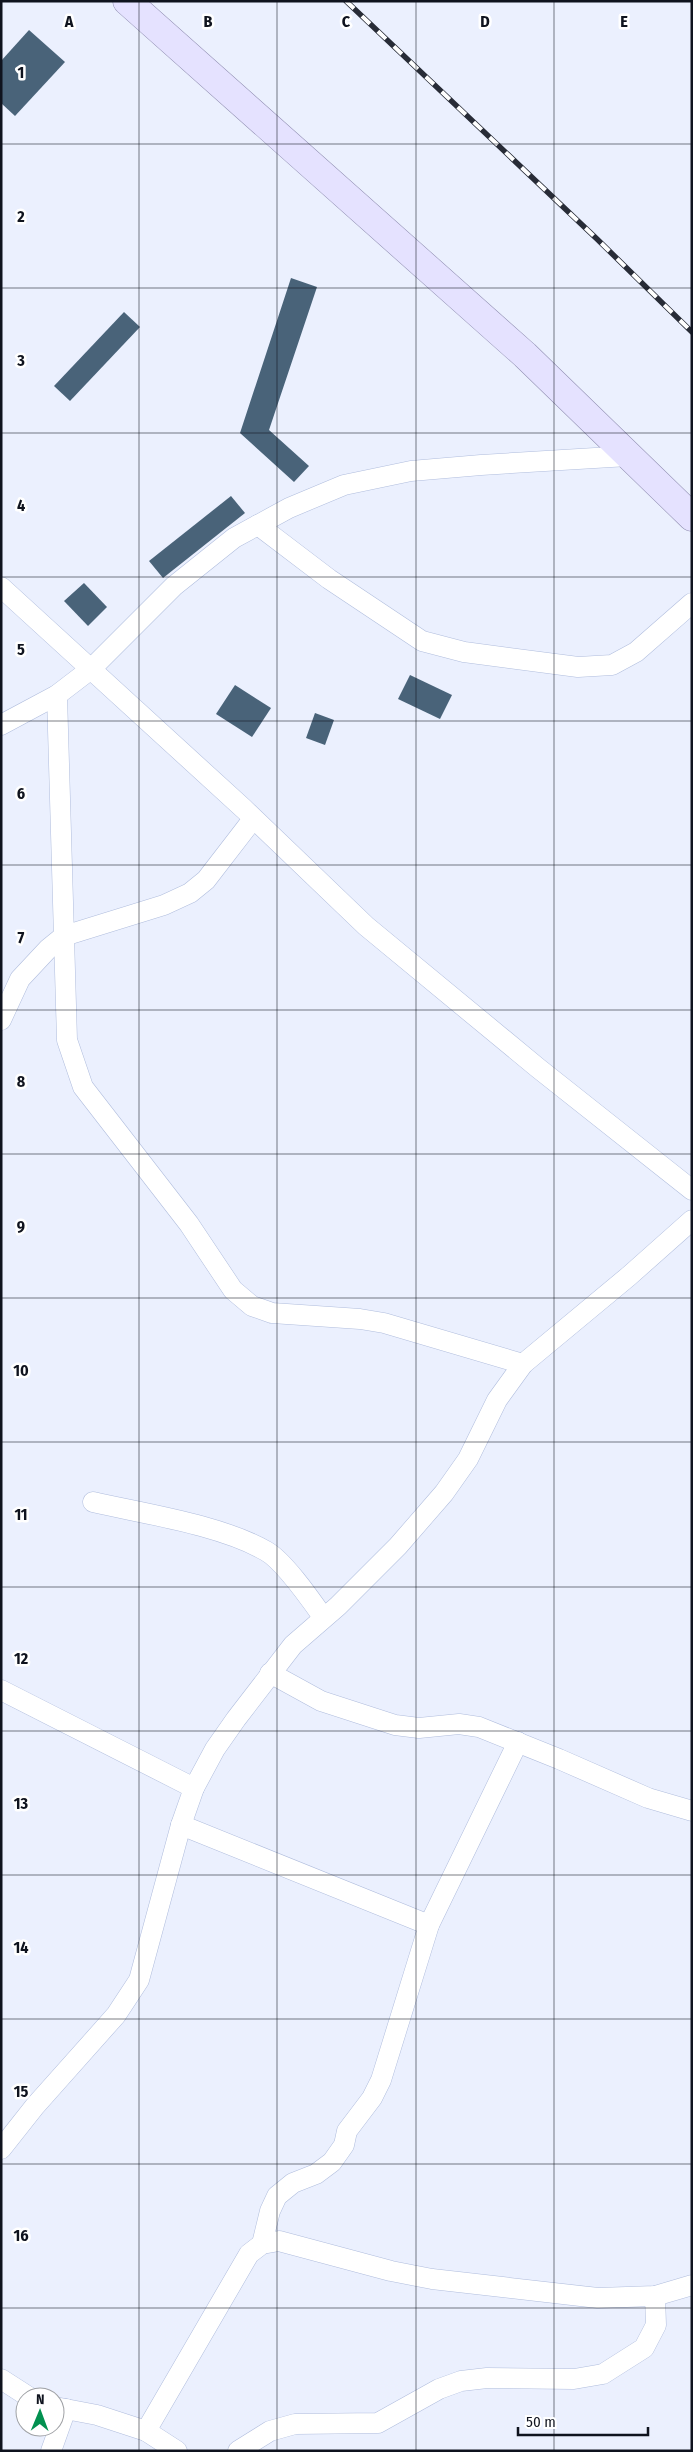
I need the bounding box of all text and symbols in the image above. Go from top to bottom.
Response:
text: A [64,12,74,31]
text: B [204,12,213,31]
text: C [342,12,351,31]
text: D [480,12,490,31]
text: E [620,12,628,31]
text: 1 [18,63,24,82]
text: 2 [16,207,25,226]
text: 3 [16,351,25,370]
text: 4 [17,496,25,515]
text: 5 [17,640,25,659]
text: 6 [17,784,25,803]
text: 7 [18,928,25,947]
text: 8 [17,1072,26,1091]
text: 9 [17,1217,25,1236]
text: 10 [13,1361,29,1380]
text: 11 [14,1505,28,1524]
text: 12 [14,1649,29,1668]
text: 13 [14,1794,29,1813]
text: 14 [14,1938,29,1957]
text: 15 [14,2082,28,2101]
text: 16 [13,2226,29,2245]
north arrow [15,2387,65,2437]
text: N [36,2391,45,2408]
scale bar [518,2404,648,2436]
text: 50 m [526,2413,556,2431]

